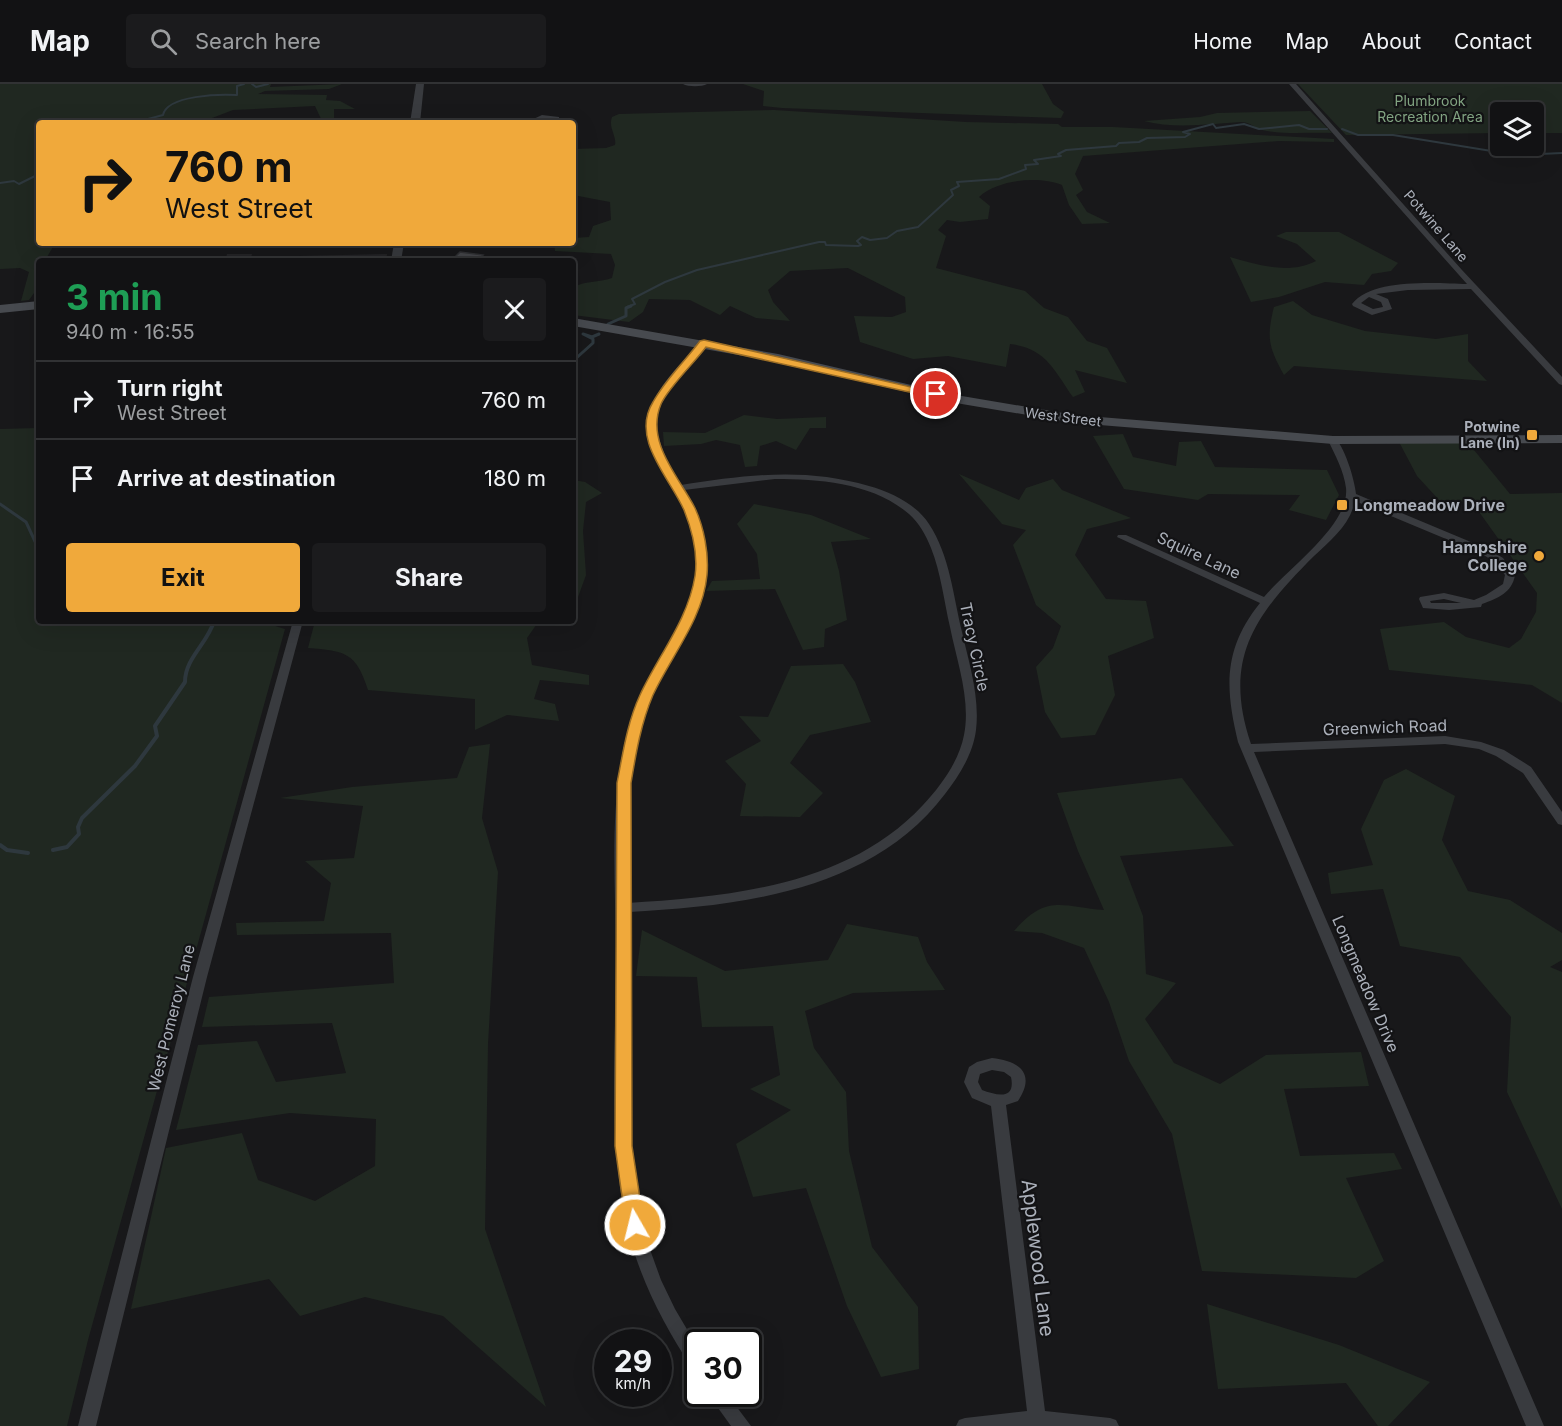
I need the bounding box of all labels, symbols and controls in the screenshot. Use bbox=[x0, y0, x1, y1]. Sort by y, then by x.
search box bbox=[126, 14, 546, 68]
text: Map bbox=[30, 24, 90, 58]
icon: search bbox=[147, 25, 180, 58]
text: Search here bbox=[195, 28, 321, 54]
text: Home bbox=[1193, 29, 1252, 54]
text: Map bbox=[1285, 29, 1329, 54]
text: About bbox=[1362, 29, 1421, 54]
text: Contact bbox=[1454, 29, 1532, 54]
park label: Plumbrook Recreation Area bbox=[1377, 92, 1483, 125]
map controls bbox=[1490, 102, 1544, 156]
button: layers bbox=[1490, 102, 1544, 156]
text: 760 m bbox=[165, 141, 293, 192]
icon: right bbox=[66, 144, 144, 222]
street label: Potwine Lane bbox=[1401, 186, 1472, 265]
text: West Street bbox=[165, 192, 313, 225]
text: 3 min bbox=[66, 275, 163, 319]
button: close bbox=[483, 278, 546, 341]
text: 940 m · 16:55 bbox=[66, 320, 195, 344]
pin bbox=[910, 368, 961, 419]
text: Turn right bbox=[117, 375, 223, 401]
icon: arrive bbox=[919, 377, 952, 410]
icon: right bbox=[66, 384, 99, 417]
text: 760 m bbox=[481, 387, 546, 413]
text: West Street bbox=[117, 401, 227, 425]
street label: West Street bbox=[1024, 403, 1103, 430]
place label: Potwine Lane (In) bbox=[1460, 418, 1520, 451]
marker: Potwine Lane (In) bbox=[1525, 428, 1539, 442]
icon: arrive bbox=[66, 462, 99, 495]
text: Arrive at destination bbox=[117, 465, 336, 491]
text: 180 m bbox=[484, 465, 546, 491]
place label: Longmeadow Drive bbox=[1354, 495, 1505, 515]
marker: Longmeadow Drive bbox=[1335, 498, 1349, 512]
street label: Squire Lane bbox=[1154, 527, 1244, 583]
place label: Hampshire College bbox=[1442, 537, 1527, 575]
button: Exit bbox=[66, 543, 300, 612]
button: Share bbox=[312, 543, 546, 612]
marker: Hampshire College bbox=[1532, 549, 1546, 563]
street label: Tracy Circle bbox=[956, 601, 994, 693]
street label: Greenwich Road bbox=[1322, 715, 1448, 739]
street label: Longmeadow Drive bbox=[1328, 913, 1404, 1055]
street label: West Pomeroy Lane bbox=[143, 942, 199, 1094]
street label: Applewood Lane bbox=[1016, 1178, 1060, 1338]
position arrow bbox=[603, 1193, 667, 1257]
speed limit sign: 30 bbox=[684, 1329, 762, 1407]
text: 29 bbox=[614, 1343, 652, 1379]
text: km/h bbox=[615, 1374, 651, 1393]

